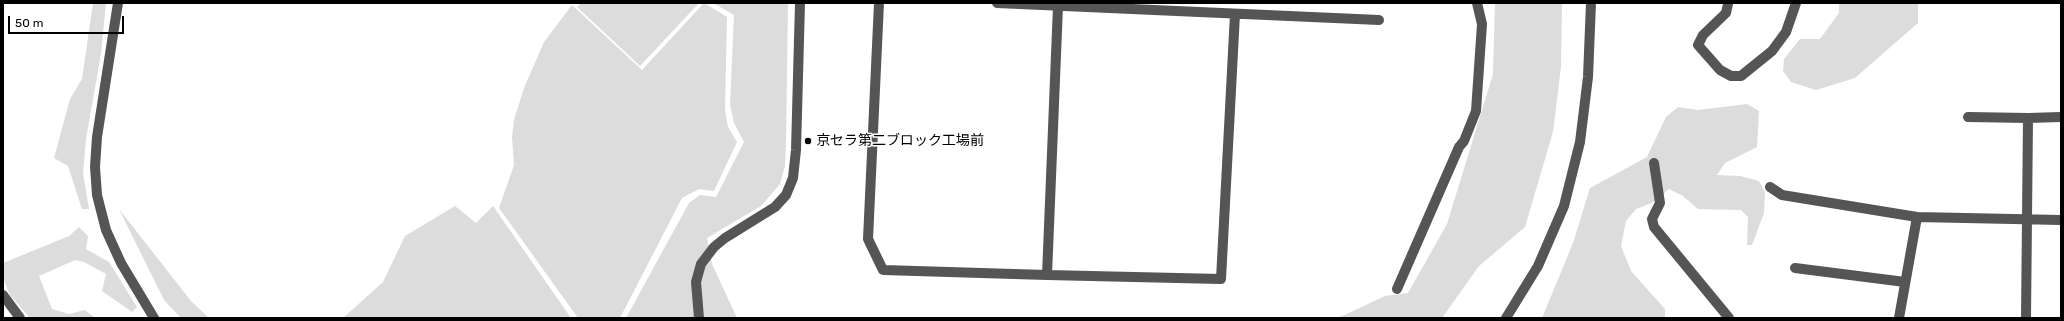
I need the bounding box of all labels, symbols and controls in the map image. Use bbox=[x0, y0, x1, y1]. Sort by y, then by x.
scale bar bbox=[10, 8, 126, 34]
text: 50 m bbox=[15, 16, 43, 30]
place label: 京セラ第二ブロック工場前 bbox=[816, 133, 984, 149]
marker: 京セラ第二ブロック工場前 bbox=[803, 136, 813, 146]

